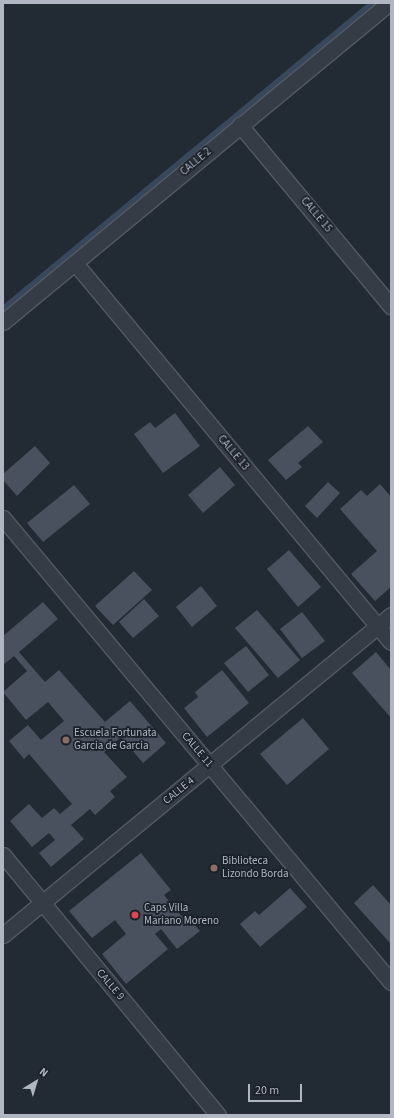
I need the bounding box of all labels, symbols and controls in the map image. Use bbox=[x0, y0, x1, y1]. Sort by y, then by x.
street label: CALLE 2 bbox=[178, 145, 214, 179]
street label: CALLE 15 bbox=[297, 195, 335, 235]
street label: CALLE 13 bbox=[214, 433, 252, 473]
place label: Escuela Fortunata Garcia de Garcia bbox=[74, 727, 157, 753]
street label: CALLE 11 bbox=[178, 730, 216, 770]
marker: Escuela Fortunata Garcia de Garcia bbox=[61, 735, 71, 745]
street label: CALLE 4 bbox=[161, 774, 197, 808]
place label: Biblioteca Lizondo Borda bbox=[222, 855, 289, 881]
marker: Biblioteca Lizondo Borda bbox=[209, 863, 219, 873]
place label: Caps Villa Mariano Moreno bbox=[144, 902, 219, 928]
marker: Caps Villa Mariano Moreno bbox=[129, 909, 141, 921]
street label: CALLE 9 bbox=[93, 967, 127, 1003]
north arrow bbox=[16, 1062, 56, 1102]
text: N bbox=[36, 1064, 51, 1080]
scale bar bbox=[250, 1076, 304, 1102]
text: 20 m bbox=[255, 1082, 279, 1099]

